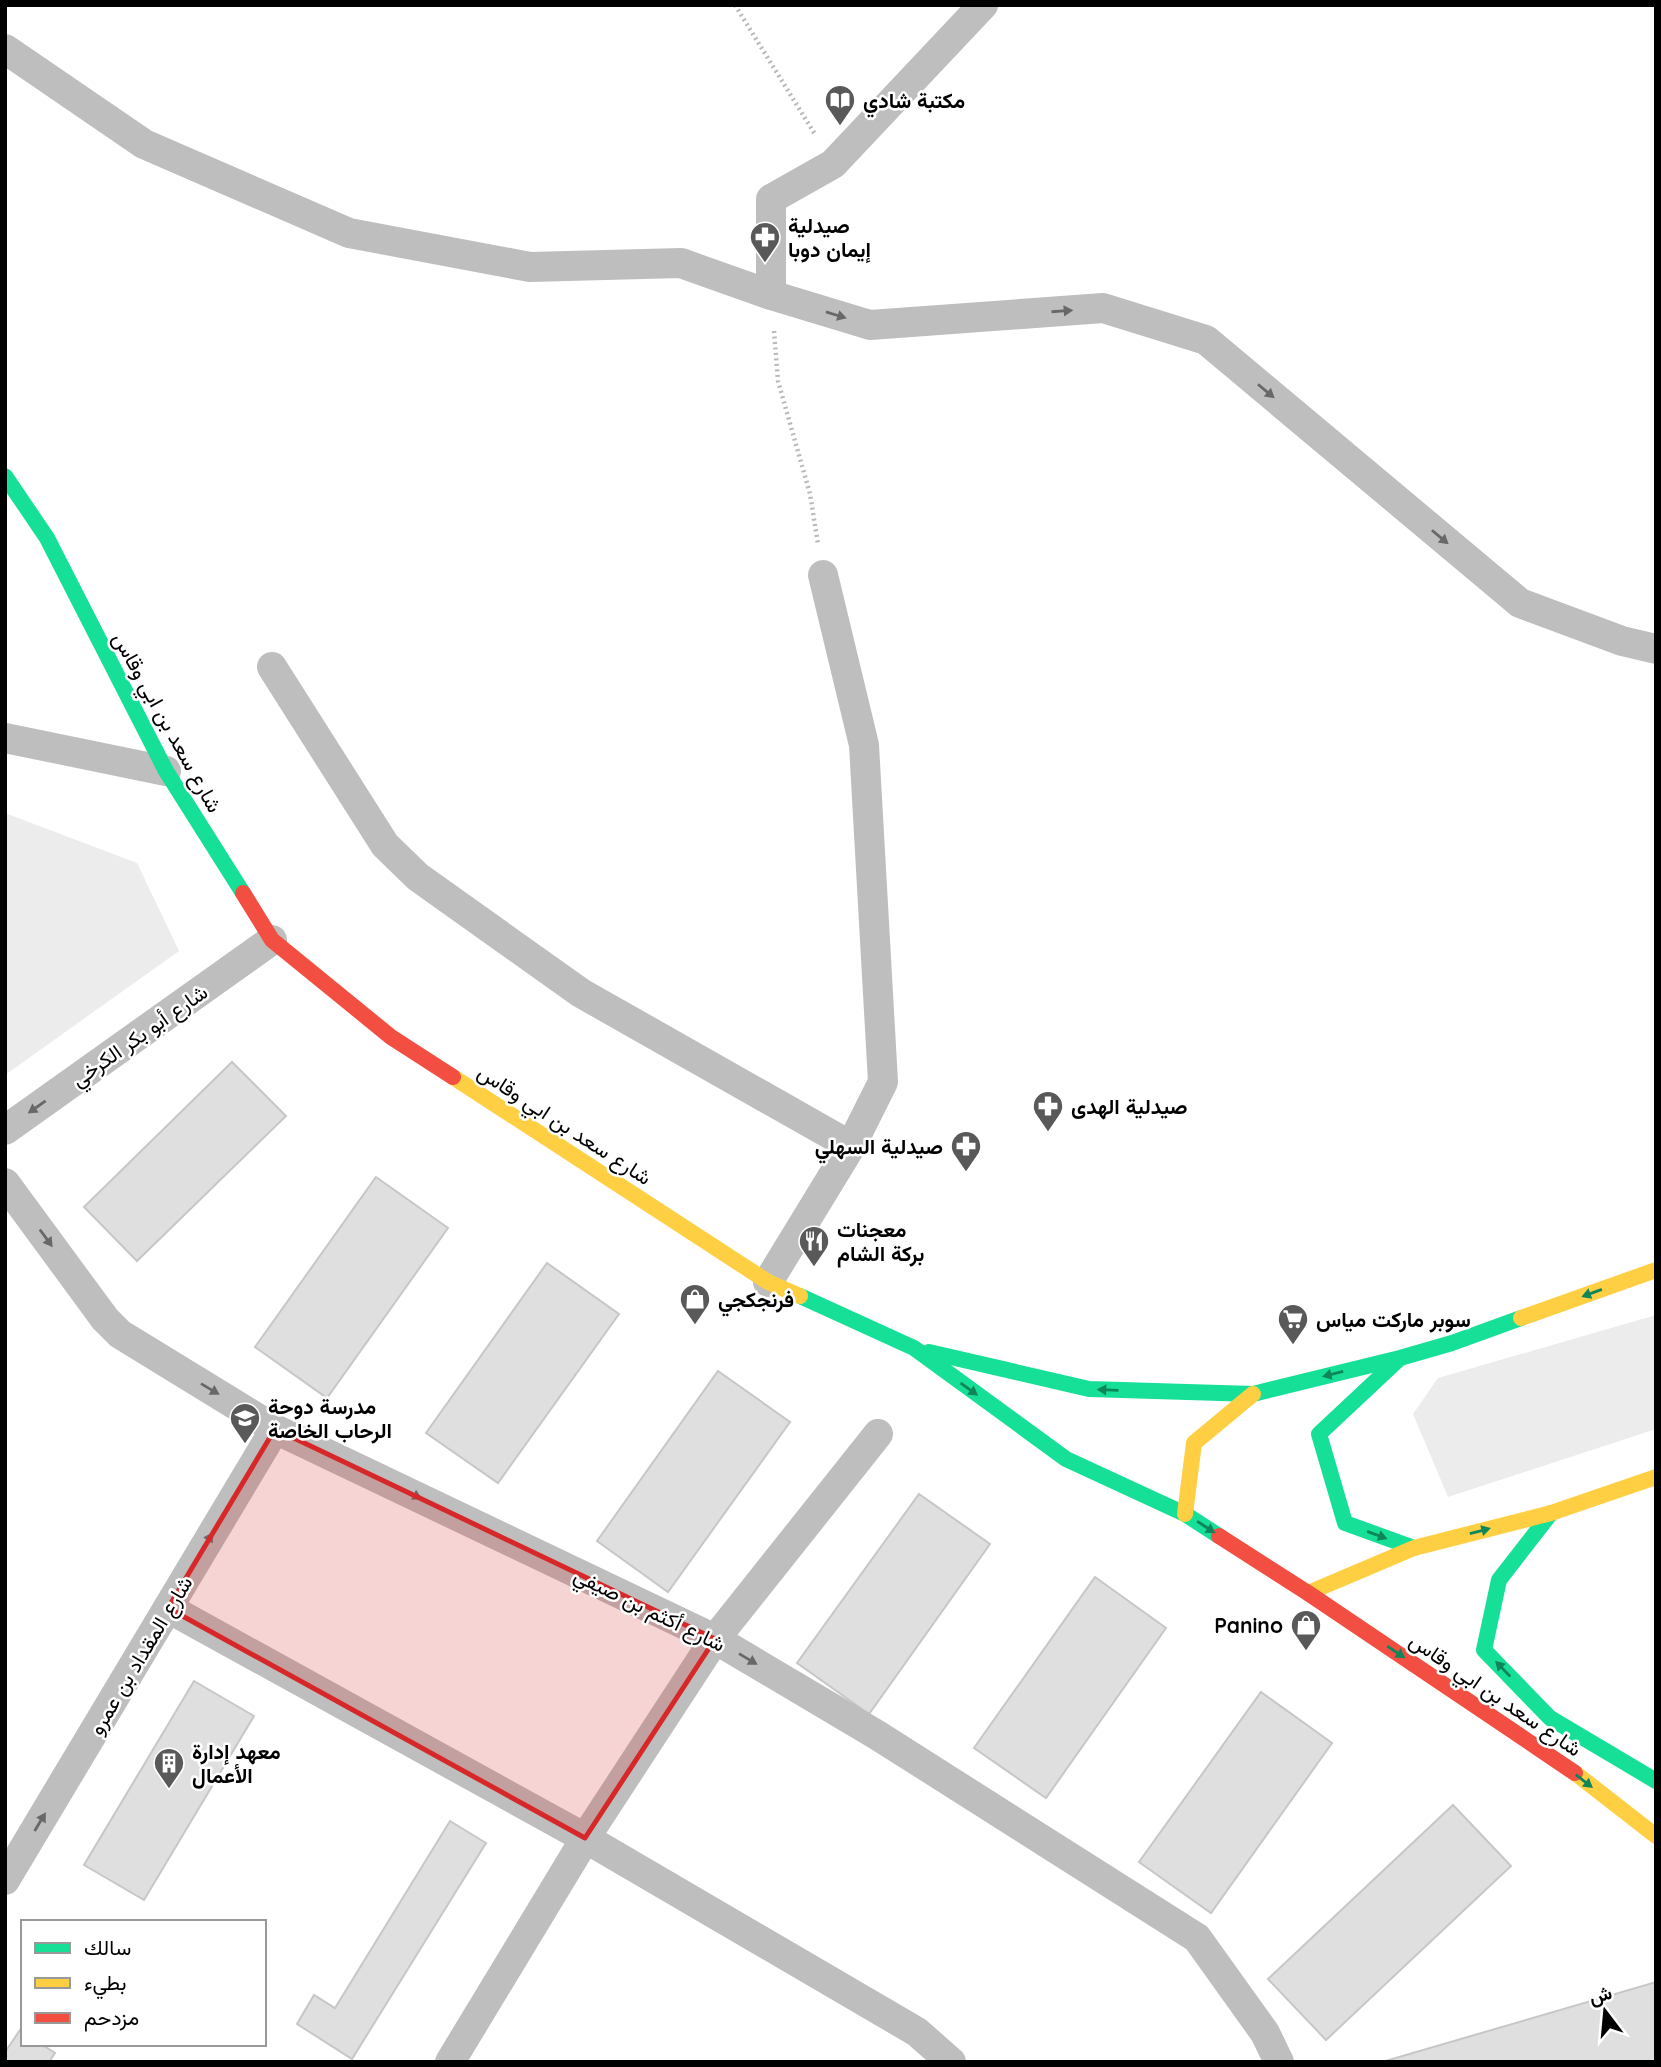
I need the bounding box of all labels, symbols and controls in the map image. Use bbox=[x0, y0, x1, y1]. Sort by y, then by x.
library icon: مكتبة شادي bbox=[823, 83, 857, 127]
place label: مكتبة شادي bbox=[863, 87, 965, 118]
place label: صيدلية إيمان دوبا bbox=[788, 212, 871, 264]
pharmacy icon: صيدلية إيمان دوبا bbox=[748, 220, 782, 264]
one-way arrow bbox=[1051, 305, 1073, 316]
one-way arrow bbox=[826, 311, 847, 321]
one-way arrow bbox=[1257, 383, 1275, 398]
one-way arrow bbox=[1432, 529, 1449, 544]
street label: شارع سعد بن ابي وقاس bbox=[103, 627, 228, 819]
street label: شارع أبو بكر الكرخي bbox=[66, 978, 215, 1096]
street label: شارع سعد بن ابي وقاس bbox=[470, 1058, 657, 1194]
pharmacy icon: صيدلية الهدى bbox=[1031, 1089, 1065, 1133]
place label: صيدلية الهدى bbox=[1071, 1093, 1188, 1120]
one-way arrow bbox=[28, 1100, 46, 1114]
pharmacy icon: صيدلية السهلي bbox=[949, 1129, 983, 1173]
place label: صيدلية السهلي bbox=[815, 1133, 943, 1164]
place label: معجنات بركة الشام bbox=[837, 1216, 925, 1268]
restaurant icon: معجنات بركة الشام bbox=[797, 1224, 831, 1268]
one-way arrow bbox=[38, 1229, 52, 1247]
shop icon: فرنجكجي bbox=[678, 1282, 712, 1326]
place label: فرنجكجي bbox=[718, 1286, 794, 1317]
one-way arrow bbox=[1581, 1288, 1602, 1299]
supermarket icon: سوبر ماركت مياس bbox=[1276, 1302, 1310, 1346]
place label: سوبر ماركت مياس bbox=[1316, 1306, 1471, 1333]
one-way arrow bbox=[1322, 1369, 1344, 1380]
one-way arrow bbox=[960, 1381, 978, 1395]
one-way arrow bbox=[201, 1383, 220, 1396]
one-way arrow bbox=[1097, 1384, 1119, 1395]
place label: مدرسة دوحة الرحاب الخاصة bbox=[268, 1393, 392, 1444]
school or university icon: مدرسة دوحة الرحاب الخاصة bbox=[228, 1401, 262, 1445]
one-way arrow bbox=[402, 1488, 422, 1500]
one-way arrow bbox=[1197, 1521, 1216, 1534]
one-way arrow bbox=[1469, 1525, 1491, 1536]
one-way arrow bbox=[1367, 1530, 1388, 1541]
one-way arrow bbox=[201, 1533, 214, 1552]
street label: شارع أكثم بن صيفي bbox=[568, 1561, 730, 1661]
street label: شارع المقداد بن عمرو bbox=[82, 1571, 199, 1740]
shop icon: Panino bbox=[1289, 1608, 1323, 1652]
place label: Panino bbox=[1214, 1612, 1283, 1638]
street label: شارع سعد بن ابي وقاس bbox=[1402, 1627, 1587, 1765]
one-way arrow bbox=[1387, 1646, 1406, 1659]
one-way arrow bbox=[739, 1652, 758, 1665]
one-way arrow bbox=[1495, 1661, 1512, 1678]
place label: معهد إدارة الأعمال bbox=[192, 1738, 281, 1789]
building icon: معهد إدارة الأعمال bbox=[152, 1746, 186, 1790]
one-way arrow bbox=[1575, 1773, 1593, 1788]
one-way arrow bbox=[34, 1812, 47, 1831]
legend bbox=[21, 1920, 266, 2046]
text: سالك bbox=[84, 1934, 131, 1960]
text: بطيء bbox=[84, 1969, 127, 2000]
north arrow bbox=[1570, 1976, 1640, 2046]
text: ش bbox=[1586, 1980, 1615, 2009]
text: مزدحم bbox=[84, 2004, 139, 2032]

